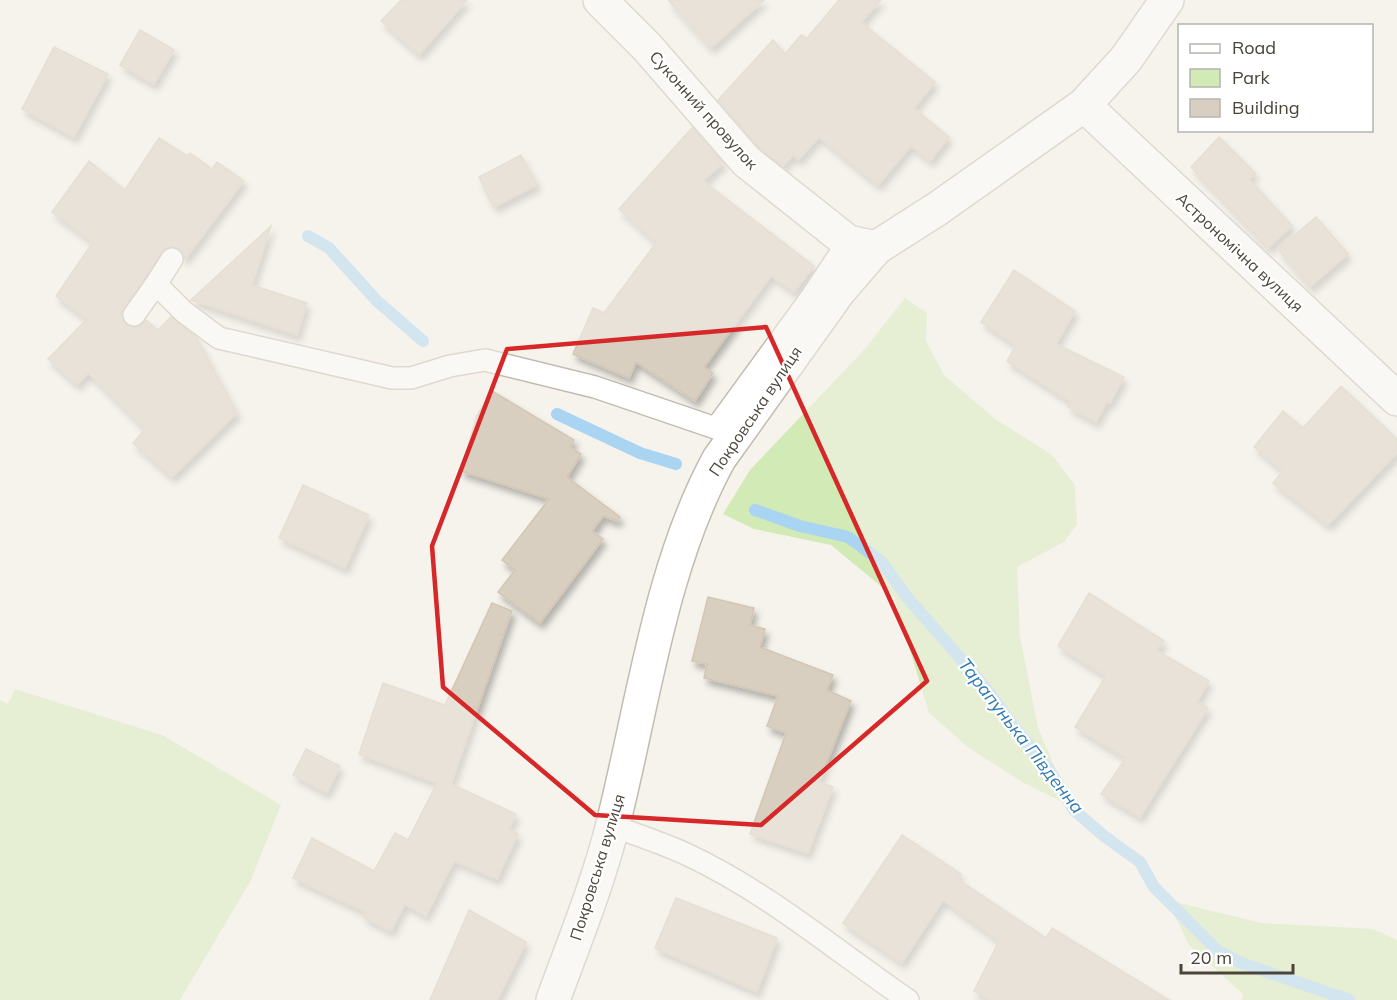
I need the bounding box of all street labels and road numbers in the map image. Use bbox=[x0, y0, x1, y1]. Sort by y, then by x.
street label: Суконний провулок bbox=[646, 47, 763, 174]
street label: Астрономічна вулиця bbox=[1172, 188, 1308, 316]
street label: Покровська вулиця bbox=[704, 342, 806, 480]
street label: Покровська вулиця bbox=[565, 791, 629, 943]

